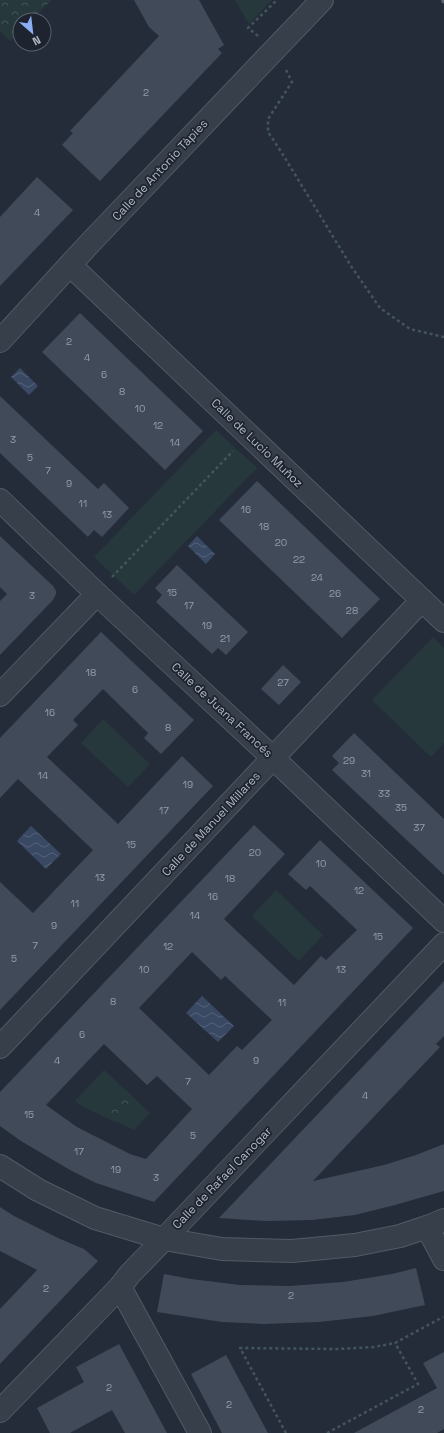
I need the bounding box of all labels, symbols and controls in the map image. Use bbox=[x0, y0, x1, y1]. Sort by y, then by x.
north arrow bbox=[12, 12, 52, 52]
text: N bbox=[30, 33, 43, 49]
house number: 2 bbox=[143, 86, 149, 99]
street label: Calle de Antonio Tàpies bbox=[109, 116, 211, 224]
house number: 4 bbox=[34, 206, 40, 219]
house number: 2 bbox=[66, 335, 72, 348]
house number: 4 bbox=[84, 351, 90, 364]
house number: 6 bbox=[101, 368, 107, 381]
house number: 8 bbox=[119, 385, 125, 398]
street label: Calle de Lucio Muñoz bbox=[208, 395, 306, 491]
house number: 10 bbox=[135, 402, 145, 415]
house number: 12 bbox=[153, 419, 163, 432]
house number: 3 bbox=[10, 433, 16, 446]
house number: 14 bbox=[170, 436, 180, 449]
house number: 5 bbox=[27, 451, 33, 464]
house number: 7 bbox=[45, 464, 51, 477]
house number: 9 bbox=[66, 477, 72, 490]
house number: 11 bbox=[79, 497, 87, 510]
house number: 16 bbox=[241, 503, 251, 516]
house number: 13 bbox=[102, 508, 112, 521]
house number: 18 bbox=[259, 520, 269, 533]
house number: 20 bbox=[275, 536, 287, 549]
house number: 22 bbox=[293, 553, 305, 566]
house number: 24 bbox=[311, 571, 323, 584]
house number: 15 bbox=[167, 586, 177, 599]
house number: 26 bbox=[329, 587, 341, 600]
house number: 3 bbox=[29, 589, 35, 602]
house number: 17 bbox=[184, 599, 194, 612]
house number: 28 bbox=[346, 604, 358, 617]
house number: 19 bbox=[202, 619, 212, 632]
house number: 21 bbox=[220, 632, 230, 645]
street label: Calle de Juana Francés bbox=[168, 659, 276, 761]
house number: 18 bbox=[86, 666, 96, 679]
house number: 27 bbox=[277, 676, 289, 689]
house number: 6 bbox=[132, 683, 138, 696]
house number: 16 bbox=[45, 706, 55, 719]
house number: 8 bbox=[165, 721, 171, 734]
house number: 29 bbox=[343, 754, 355, 767]
house number: 31 bbox=[361, 767, 371, 780]
street label: Calle de Manuel Millares bbox=[158, 768, 264, 880]
house number: 14 bbox=[38, 769, 48, 782]
house number: 19 bbox=[183, 778, 193, 791]
house number: 33 bbox=[378, 787, 390, 800]
house number: 35 bbox=[395, 801, 407, 814]
house number: 17 bbox=[159, 804, 169, 817]
house number: 37 bbox=[413, 821, 425, 834]
house number: 15 bbox=[126, 838, 136, 851]
house number: 20 bbox=[249, 846, 261, 859]
house number: 10 bbox=[316, 857, 326, 870]
house number: 13 bbox=[95, 871, 105, 884]
house number: 18 bbox=[225, 872, 235, 885]
house number: 12 bbox=[354, 884, 364, 897]
house number: 16 bbox=[208, 890, 218, 903]
house number: 11 bbox=[71, 897, 79, 910]
house number: 14 bbox=[190, 909, 200, 922]
house number: 9 bbox=[51, 919, 57, 932]
house number: 15 bbox=[373, 930, 383, 943]
house number: 7 bbox=[32, 939, 38, 952]
house number: 12 bbox=[163, 940, 173, 953]
house number: 5 bbox=[11, 952, 17, 965]
house number: 10 bbox=[139, 963, 149, 976]
house number: 13 bbox=[336, 963, 346, 976]
house number: 8 bbox=[110, 995, 116, 1008]
house number: 11 bbox=[278, 996, 286, 1009]
house number: 6 bbox=[79, 1028, 85, 1041]
house number: 4 bbox=[54, 1054, 60, 1067]
house number: 9 bbox=[253, 1054, 259, 1067]
house number: 7 bbox=[185, 1075, 191, 1088]
house number: 4 bbox=[362, 1089, 368, 1102]
house number: 15 bbox=[24, 1108, 34, 1121]
street label: Calle de Rafael Canogar bbox=[169, 1123, 275, 1233]
house number: 5 bbox=[190, 1129, 196, 1142]
house number: 17 bbox=[74, 1145, 84, 1158]
house number: 19 bbox=[111, 1163, 121, 1176]
house number: 3 bbox=[153, 1171, 159, 1184]
house number: 2 bbox=[43, 1282, 49, 1295]
house number: 2 bbox=[288, 1289, 294, 1302]
house number: 2 bbox=[106, 1381, 112, 1394]
house number: 2 bbox=[226, 1398, 232, 1411]
house number: 2 bbox=[418, 1403, 424, 1416]

